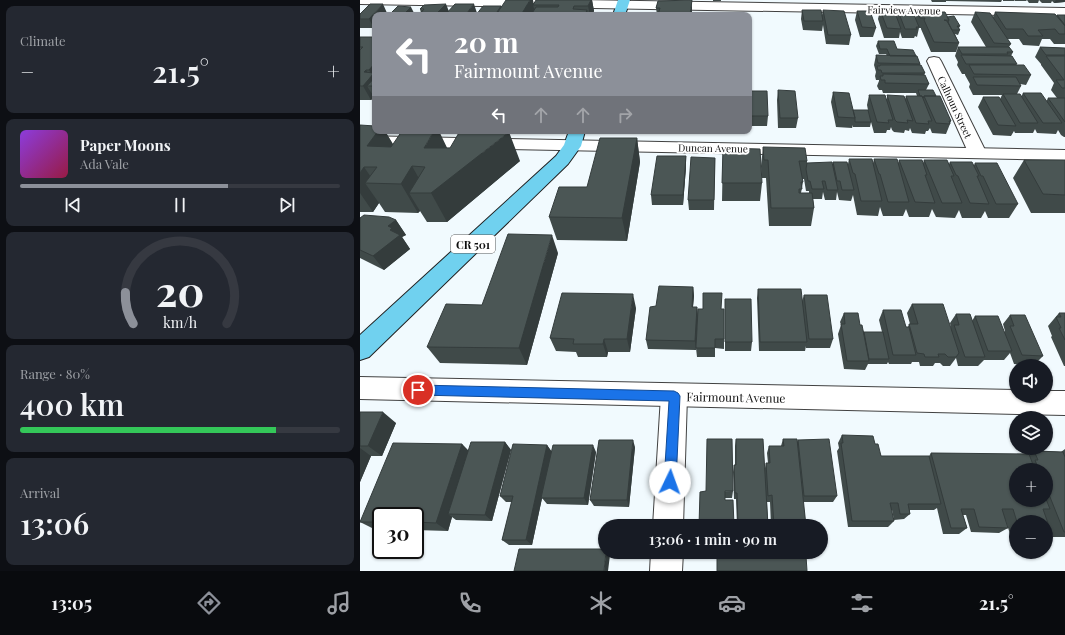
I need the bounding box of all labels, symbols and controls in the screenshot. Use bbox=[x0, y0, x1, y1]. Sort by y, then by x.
street label: Fairview Avenue bbox=[867, 2, 941, 18]
text: 20 m bbox=[454, 23, 519, 60]
icon: left bbox=[388, 28, 440, 80]
text: Climate bbox=[20, 32, 66, 49]
text: 21.5° bbox=[152, 51, 209, 91]
text: − bbox=[20, 56, 34, 86]
text: + bbox=[327, 56, 340, 86]
text: Fairmount Avenue bbox=[454, 59, 603, 83]
street label: Calhoun Street bbox=[934, 74, 976, 141]
icon: left bbox=[488, 104, 510, 126]
icon: ahead bbox=[530, 104, 552, 126]
icon: ahead bbox=[572, 104, 594, 126]
icon: right bbox=[614, 104, 636, 126]
text: Paper Moons bbox=[80, 135, 171, 155]
street label: Duncan Avenue bbox=[678, 140, 748, 156]
text: Ada Vale bbox=[80, 155, 129, 172]
icon: previous bbox=[62, 194, 84, 216]
icon: pause bbox=[169, 194, 191, 216]
icon: next bbox=[276, 194, 298, 216]
road number: CR 501 bbox=[451, 235, 495, 253]
text: 20 bbox=[156, 261, 204, 316]
text: km/h bbox=[163, 312, 198, 331]
map controls bbox=[1009, 359, 1053, 559]
button: sound bbox=[1009, 359, 1053, 403]
text: Range · 80% bbox=[20, 365, 90, 382]
pin bbox=[401, 373, 435, 407]
icon: arrive bbox=[407, 379, 429, 401]
text: 400 km bbox=[20, 384, 124, 424]
street label: Fairmount Avenue bbox=[686, 388, 786, 406]
button: layers bbox=[1009, 411, 1053, 455]
position arrow bbox=[649, 461, 691, 503]
button: + bbox=[1009, 463, 1053, 507]
text: Arrival bbox=[20, 484, 60, 501]
text: 13:06 bbox=[20, 503, 89, 543]
speed limit sign: 30 bbox=[372, 507, 424, 559]
button: − bbox=[1009, 515, 1053, 559]
text: 13:06 · 1 min · 90 m bbox=[649, 529, 777, 549]
icon: directions bbox=[195, 589, 223, 617]
icon: music bbox=[325, 589, 353, 617]
icon: phone bbox=[456, 589, 484, 617]
icon: climate bbox=[587, 589, 615, 617]
icon: car bbox=[718, 589, 746, 617]
icon: filters bbox=[848, 589, 876, 617]
text: 13:05 bbox=[51, 591, 92, 615]
text: 21.5° bbox=[979, 591, 1014, 615]

